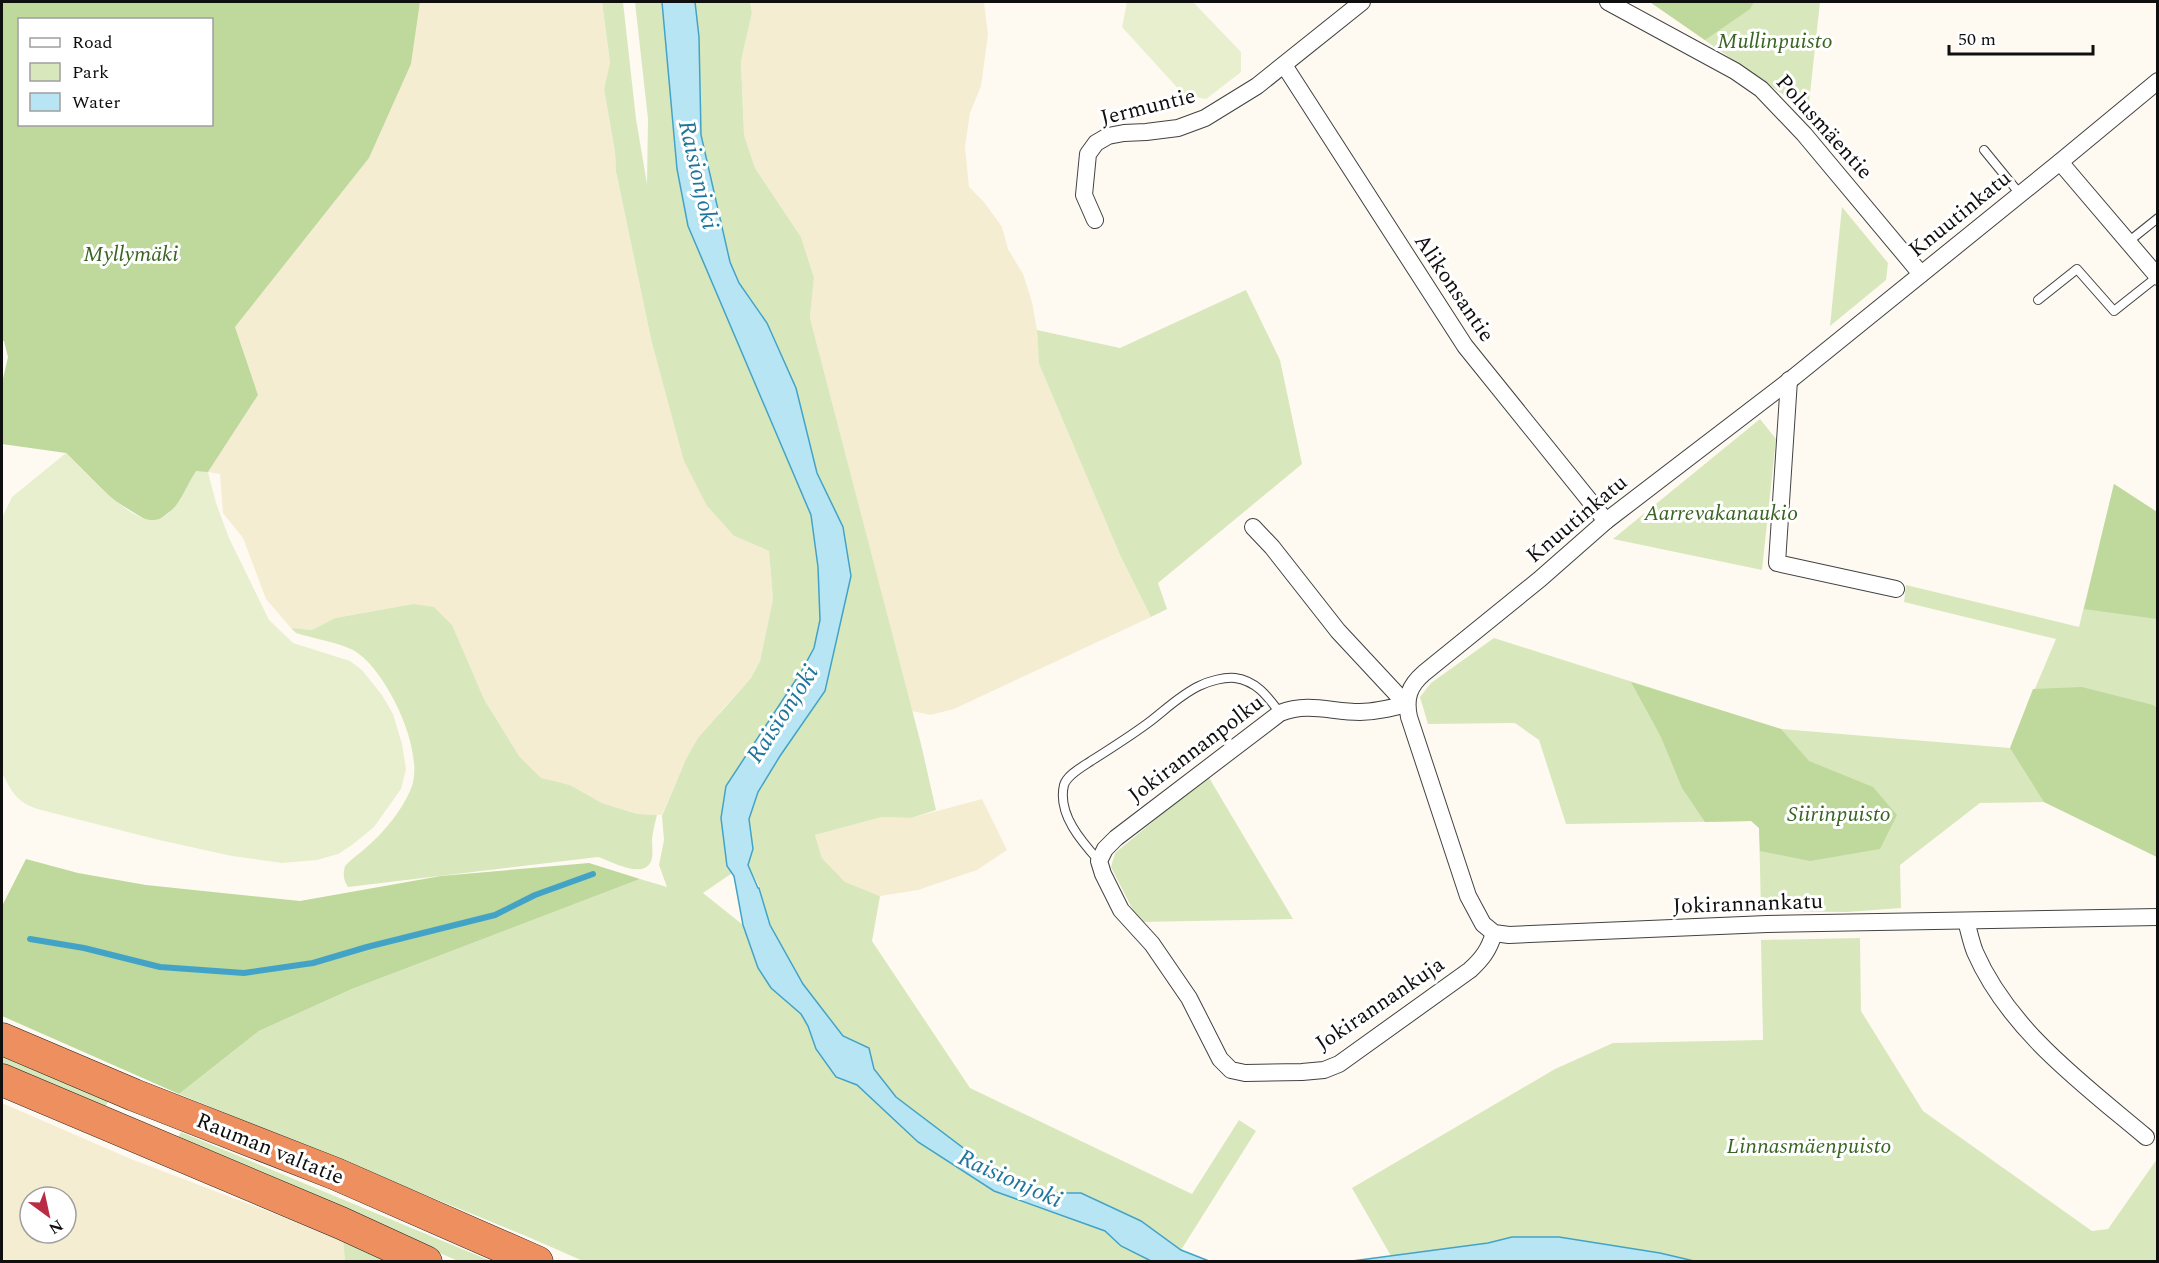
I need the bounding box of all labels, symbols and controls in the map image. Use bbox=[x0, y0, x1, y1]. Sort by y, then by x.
legend bbox=[18, 18, 213, 126]
scale bar bbox=[1949, 18, 2093, 56]
park label: Mullinpuisto bbox=[1717, 25, 1833, 58]
text: 50 m bbox=[1958, 26, 1996, 53]
text: Road bbox=[72, 29, 113, 56]
text: Park bbox=[72, 59, 109, 86]
street label: Polusmäentie bbox=[1768, 67, 1880, 187]
street label: Jermuntie bbox=[1097, 79, 1199, 135]
text: Water bbox=[72, 89, 120, 116]
water label: Raisionjoki bbox=[668, 117, 728, 233]
street label: Knuutinkatu bbox=[1902, 162, 2018, 266]
street label: Alikonsantie bbox=[1405, 227, 1503, 349]
park label: Myllymäki bbox=[83, 238, 179, 271]
street label: Knuutinkatu bbox=[1519, 467, 1635, 571]
park label: Aarrevakanaukio bbox=[1643, 497, 1798, 530]
water label: Raisionjoki bbox=[738, 658, 828, 770]
street label: Jokirannanpolku bbox=[1121, 687, 1271, 811]
park label: Siirinpuisto bbox=[1787, 798, 1891, 831]
street label: Jokirannankatu bbox=[1672, 885, 1824, 923]
street label: Jokirannankuja bbox=[1309, 948, 1451, 1060]
street label: Rauman valtatie bbox=[191, 1104, 349, 1194]
park label: Linnasmäenpuisto bbox=[1726, 1130, 1892, 1163]
water label: Raisionjoki bbox=[952, 1140, 1068, 1218]
north arrow bbox=[18, 1185, 78, 1245]
text: N bbox=[44, 1213, 68, 1240]

